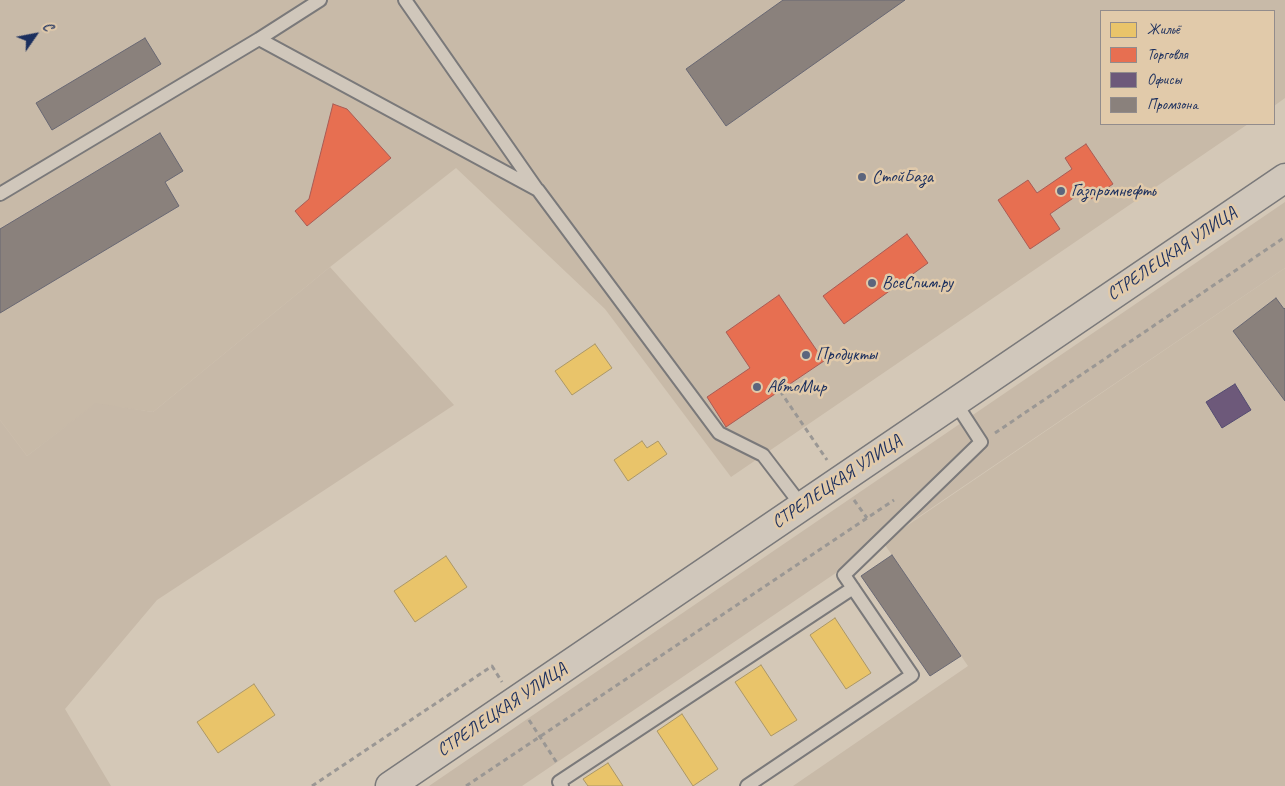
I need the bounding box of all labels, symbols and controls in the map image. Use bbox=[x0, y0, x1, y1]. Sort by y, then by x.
north arrow bbox=[10, 10, 60, 60]
legend bbox=[1100, 10, 1275, 125]
text: С bbox=[39, 19, 57, 34]
text: Жильё bbox=[1147, 20, 1180, 39]
text: Торговля bbox=[1147, 45, 1188, 64]
text: Офисы bbox=[1147, 70, 1181, 89]
text: Промзона bbox=[1147, 95, 1198, 114]
place label: СтойБаза bbox=[872, 166, 933, 188]
marker: СтойБаза bbox=[856, 171, 868, 183]
place label: Газпромнефть bbox=[1071, 180, 1156, 202]
marker: Газпромнефть bbox=[1055, 185, 1067, 197]
street label: СТРЕЛЕЦКАЯ УЛИЦА bbox=[1103, 203, 1241, 305]
place label: ВсеСпим.ру bbox=[882, 272, 953, 294]
marker: ВсеСпим.ру bbox=[866, 277, 878, 289]
place label: Продукты bbox=[816, 344, 877, 366]
marker: Продукты bbox=[800, 349, 812, 361]
place label: АвтоМир bbox=[767, 376, 826, 398]
marker: АвтоМир bbox=[751, 381, 763, 393]
street label: СТРЕЛЕЦКАЯ УЛИЦА bbox=[768, 431, 906, 533]
street label: СТРЕЛЕЦКАЯ УЛИЦА bbox=[433, 659, 571, 761]

